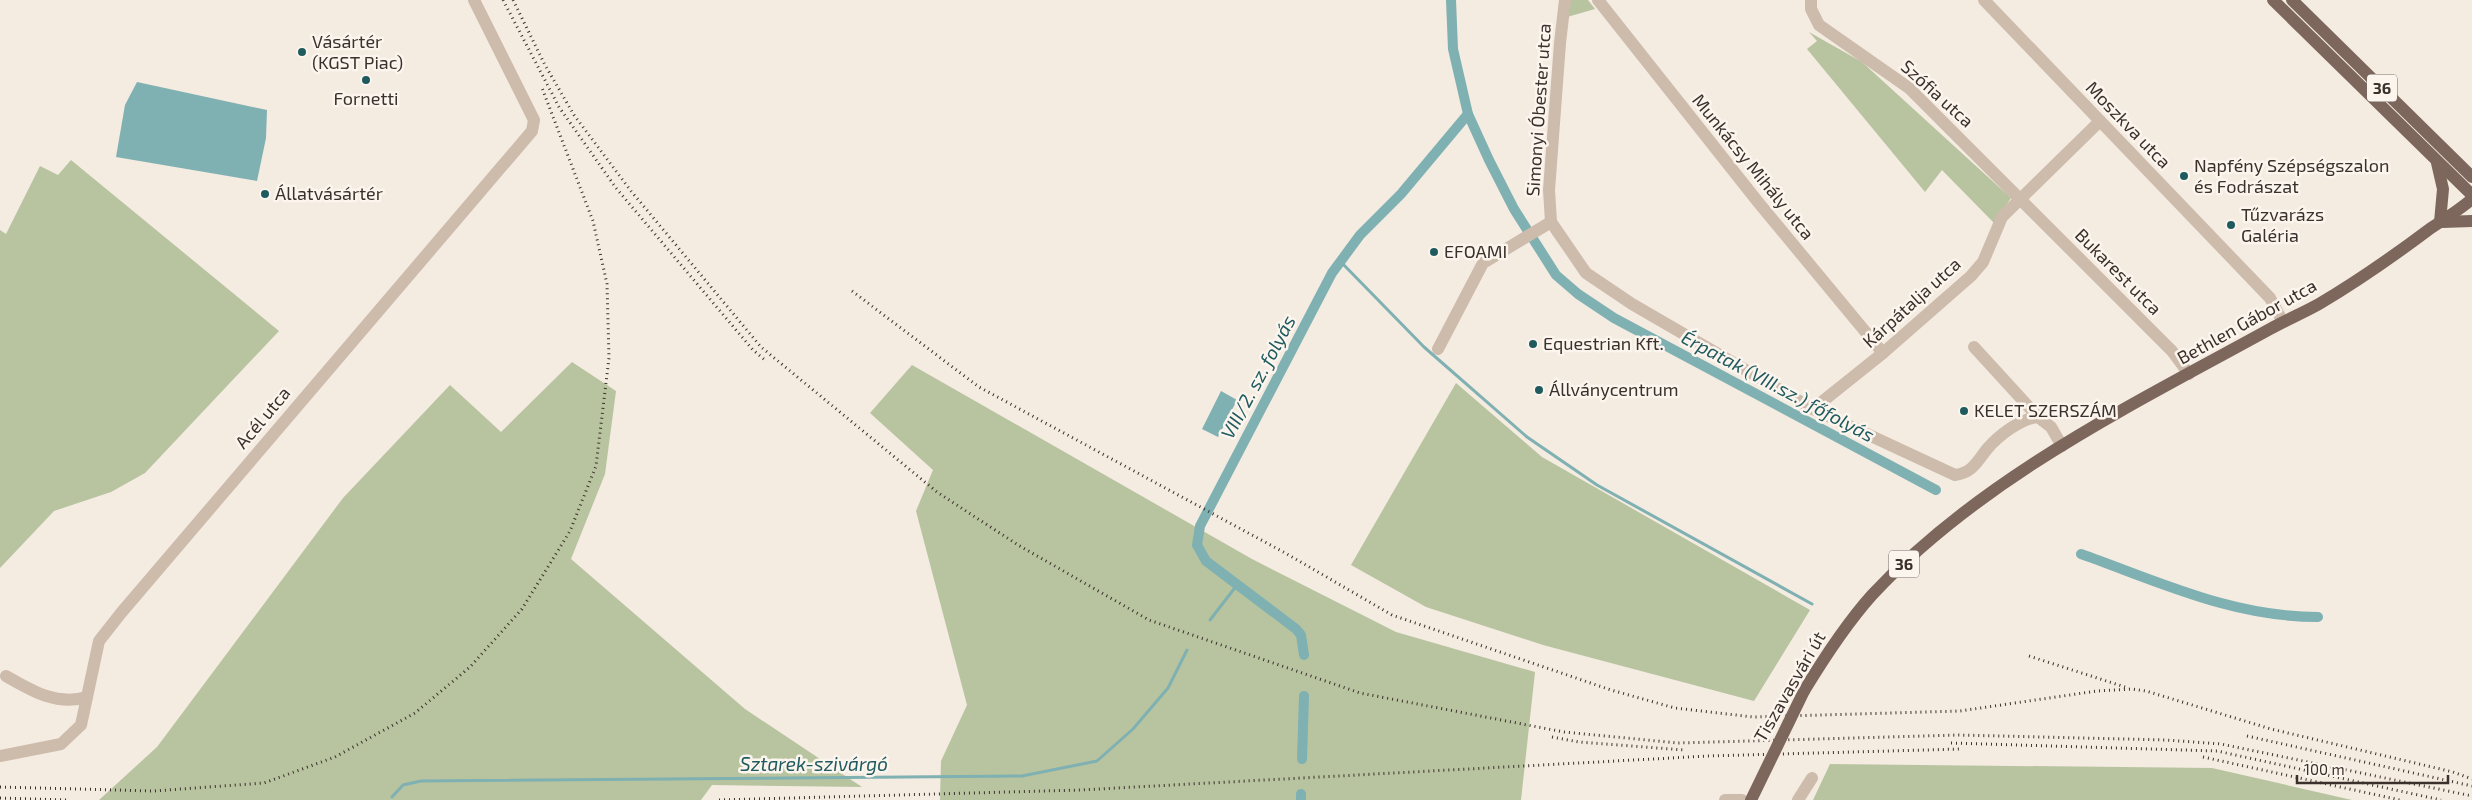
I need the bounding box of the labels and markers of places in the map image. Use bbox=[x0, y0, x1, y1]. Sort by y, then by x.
place label: Vásártér (KGST Piac) bbox=[312, 30, 403, 73]
marker: Vásártér (KGST Piac) bbox=[296, 46, 308, 58]
marker: Fornetti bbox=[360, 74, 372, 86]
place label: Fornetti bbox=[333, 87, 399, 109]
place label: Napfény Szépségszalon és Fodrászat bbox=[2194, 154, 2389, 197]
marker: Napfény Szépségszalon és Fodrászat bbox=[2178, 170, 2190, 182]
place label: Állatvásártér bbox=[275, 182, 383, 204]
marker: Állatvásártér bbox=[259, 188, 271, 200]
place label: Tűzvarázs Galéria bbox=[2241, 203, 2324, 246]
marker: Tűzvarázs Galéria bbox=[2225, 219, 2237, 231]
place label: EFOAMI bbox=[1444, 240, 1507, 262]
marker: EFOAMI bbox=[1428, 246, 1440, 258]
place label: Equestrian Kft. bbox=[1543, 332, 1664, 354]
marker: Equestrian Kft. bbox=[1527, 338, 1539, 350]
place label: Állványcentrum bbox=[1549, 378, 1679, 400]
marker: Állványcentrum bbox=[1533, 384, 1545, 396]
place label: KELET SZERSZÁM bbox=[1974, 399, 2117, 421]
marker: KELET SZERSZÁM bbox=[1958, 405, 1970, 417]

